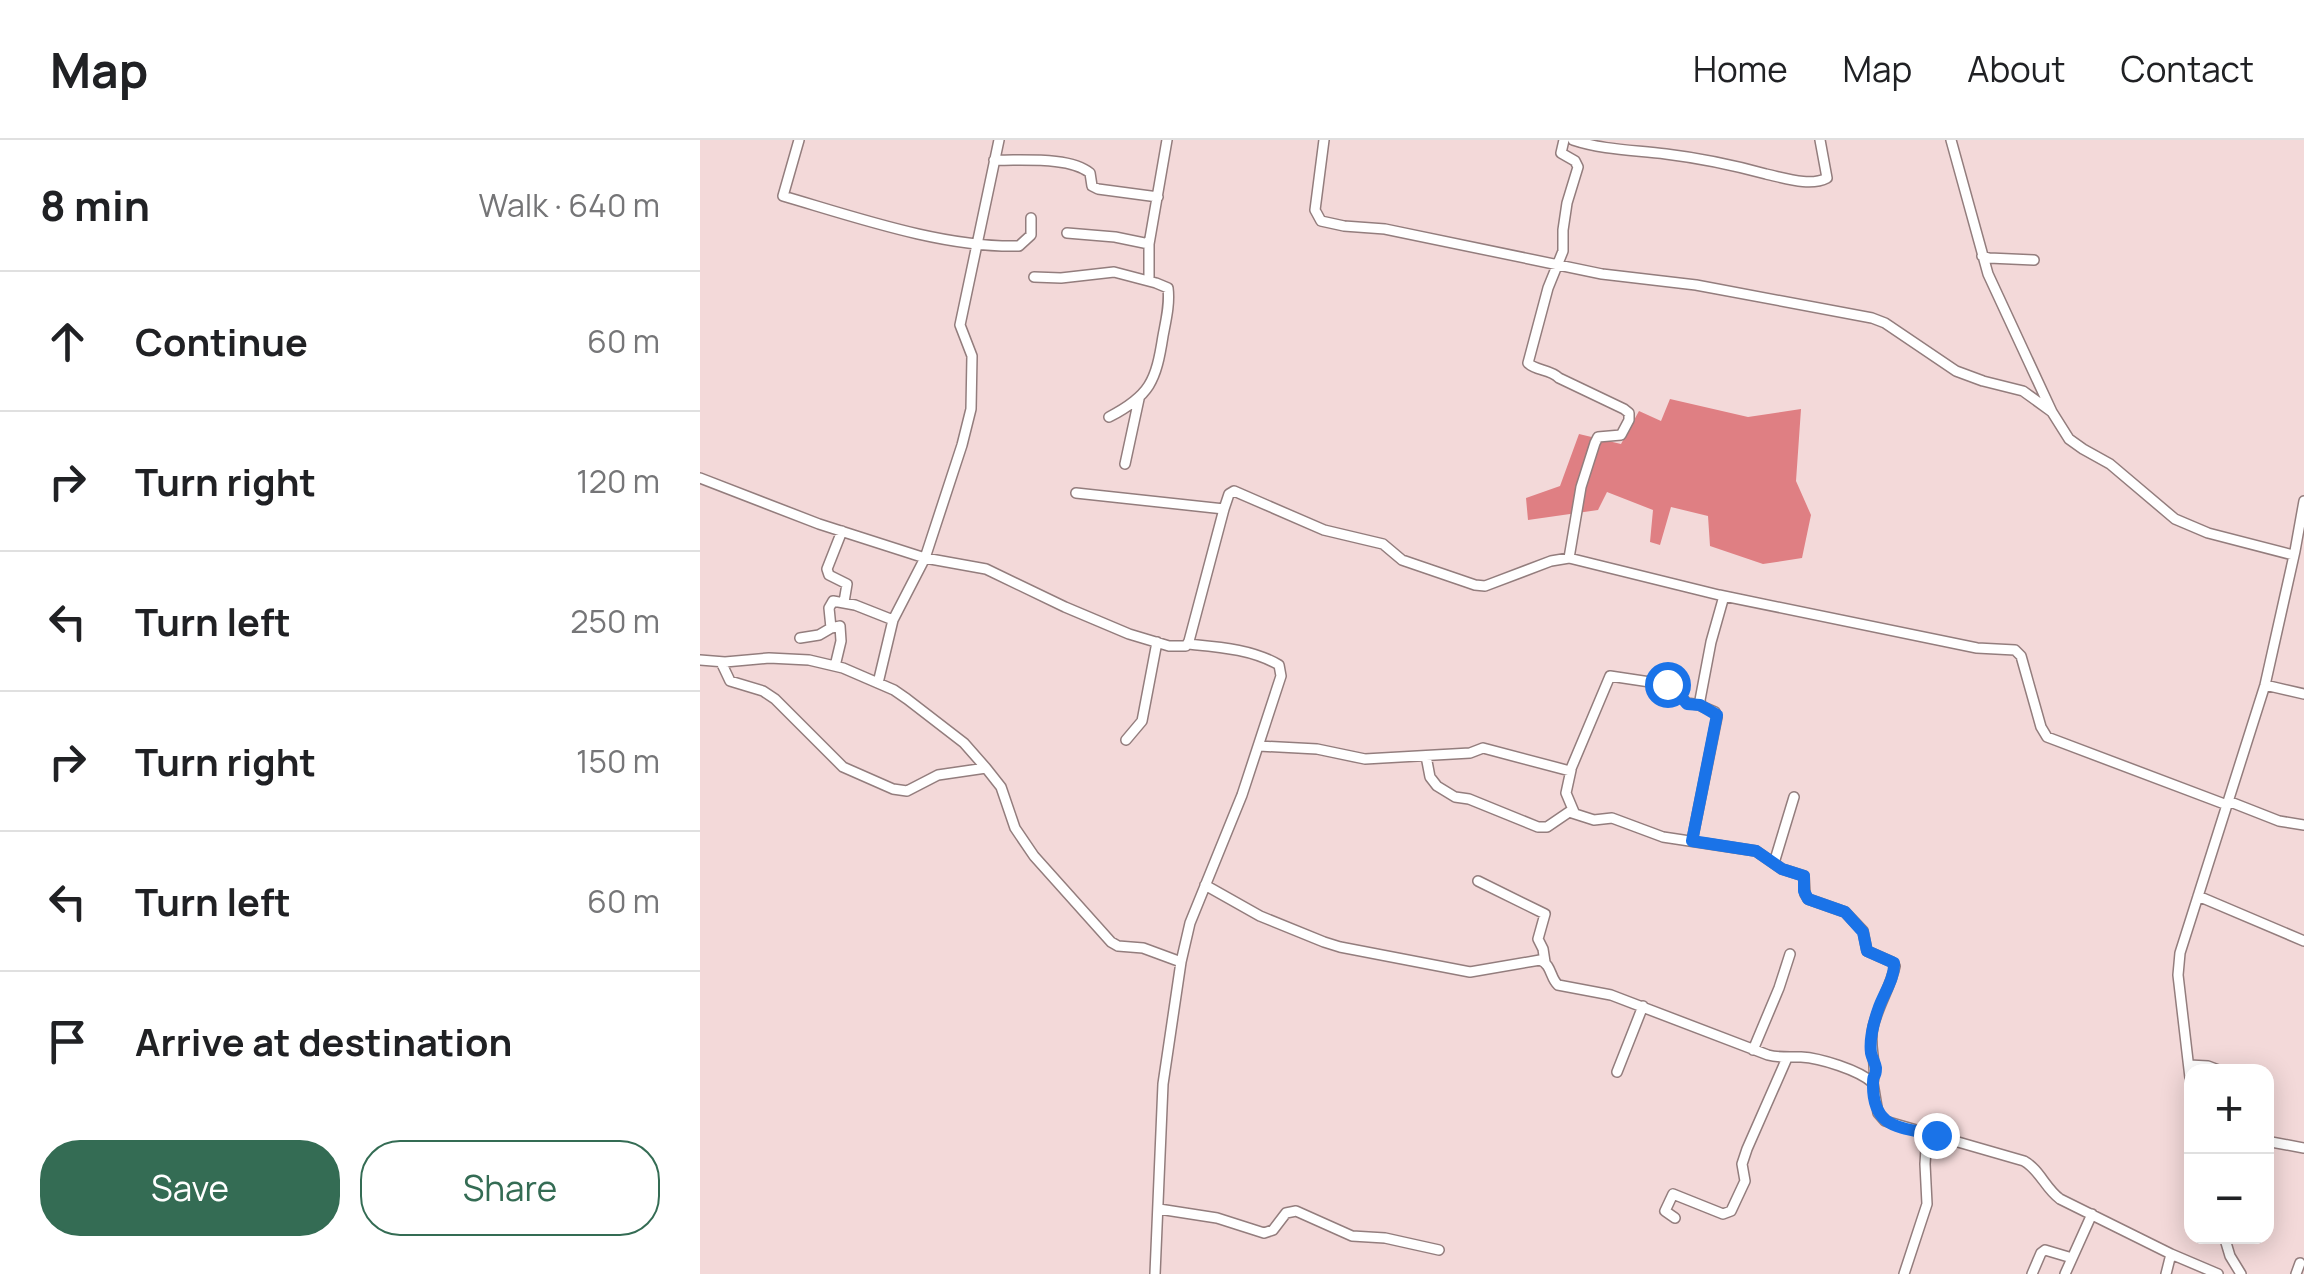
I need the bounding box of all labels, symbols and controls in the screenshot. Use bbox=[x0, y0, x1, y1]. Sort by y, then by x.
text: Map bbox=[50, 37, 148, 102]
text: Home bbox=[1693, 45, 1788, 93]
text: Map bbox=[1843, 45, 1912, 93]
text: About bbox=[1967, 45, 2066, 93]
text: Contact bbox=[2121, 45, 2254, 93]
text: 8 min bbox=[40, 176, 150, 234]
text: Walk · 640 m bbox=[479, 183, 660, 227]
icon: ahead bbox=[40, 314, 95, 369]
text: Continue bbox=[135, 315, 308, 367]
text: 60 m bbox=[587, 319, 660, 363]
icon: right bbox=[40, 454, 95, 509]
text: Turn right bbox=[135, 455, 316, 507]
text: 120 m bbox=[576, 459, 660, 503]
icon: left bbox=[40, 594, 95, 649]
text: Turn left bbox=[135, 595, 291, 647]
text: 250 m bbox=[570, 599, 660, 643]
route start bbox=[1645, 662, 1691, 708]
icon: right bbox=[40, 734, 95, 789]
text: Turn right bbox=[135, 735, 316, 787]
text: 150 m bbox=[576, 739, 660, 783]
icon: left bbox=[40, 874, 95, 929]
text: Turn left bbox=[135, 875, 291, 927]
text: 60 m bbox=[587, 879, 660, 923]
icon: arrive bbox=[40, 1014, 95, 1069]
text: Arrive at destination bbox=[135, 1015, 512, 1067]
map controls bbox=[2184, 1064, 2274, 1244]
button: + bbox=[2184, 1064, 2274, 1154]
route end bbox=[1914, 1113, 1960, 1159]
button: Save bbox=[40, 1140, 340, 1236]
button: Share bbox=[360, 1140, 660, 1236]
button: − bbox=[2184, 1154, 2274, 1244]

